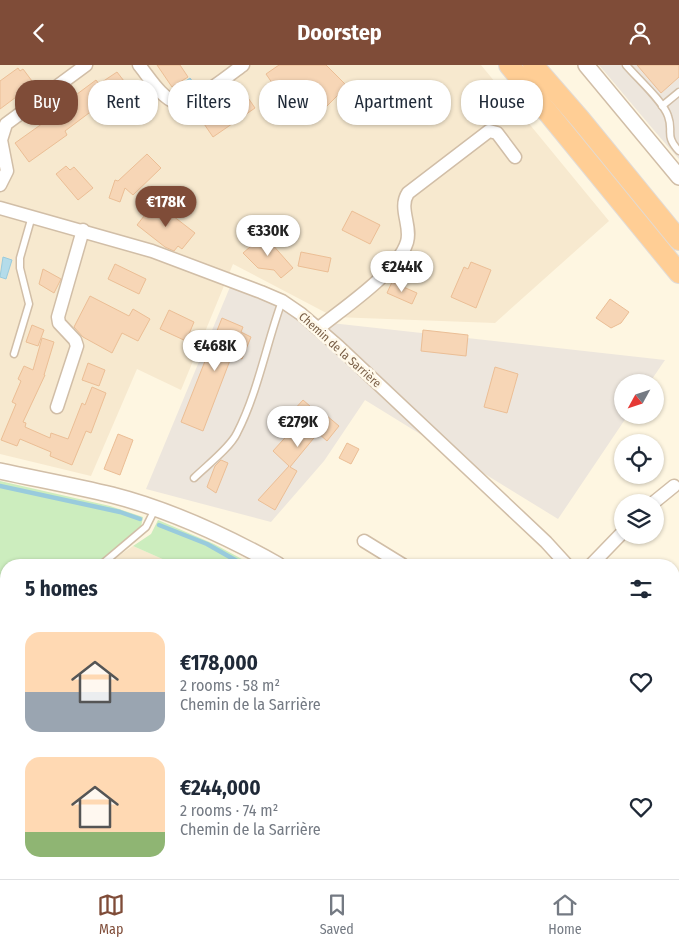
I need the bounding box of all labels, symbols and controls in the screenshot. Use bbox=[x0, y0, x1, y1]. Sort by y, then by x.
icon: back bbox=[25, 19, 53, 47]
text: Doorstep bbox=[297, 19, 382, 46]
icon: person bbox=[626, 19, 654, 47]
chip: Buy bbox=[15, 80, 78, 125]
chip: Rent bbox=[88, 80, 158, 125]
chip: Filters bbox=[168, 80, 249, 125]
chip: New bbox=[259, 80, 327, 125]
chip: Apartment bbox=[337, 80, 451, 125]
chip: House bbox=[461, 80, 543, 125]
pin: €178K bbox=[131, 185, 201, 228]
text: €178K bbox=[146, 192, 186, 211]
pin: €330K bbox=[233, 215, 303, 257]
text: €330K bbox=[247, 221, 289, 240]
pin: €244K bbox=[367, 251, 437, 293]
text: €244K bbox=[381, 257, 423, 276]
street label: Chemin de la Sarrière bbox=[296, 309, 384, 391]
pin: €468K bbox=[180, 329, 250, 372]
text: €468K bbox=[194, 336, 236, 355]
north arrow bbox=[614, 374, 664, 424]
map controls bbox=[614, 374, 664, 544]
pin: €279K bbox=[263, 405, 333, 448]
text: €279K bbox=[278, 412, 318, 431]
button: locate bbox=[614, 434, 664, 484]
button: layers bbox=[614, 494, 664, 544]
icon: filters bbox=[627, 575, 655, 603]
text: 5 homes bbox=[25, 576, 98, 602]
text: €178,000 bbox=[180, 650, 258, 676]
icon: home bbox=[65, 652, 125, 712]
icon: heart bbox=[627, 668, 655, 696]
text: 2 rooms · 58 m² bbox=[180, 676, 280, 695]
text: Chemin de la Sarrière bbox=[180, 695, 321, 714]
text: €244,000 bbox=[180, 775, 261, 801]
icon: home bbox=[65, 777, 125, 837]
icon: heart bbox=[627, 793, 655, 821]
text: 2 rooms · 74 m² bbox=[180, 801, 278, 820]
text: Chemin de la Sarrière bbox=[180, 820, 321, 839]
tab: Map bbox=[97, 891, 125, 938]
tab: Saved bbox=[320, 891, 354, 938]
tab: Home bbox=[548, 891, 582, 938]

